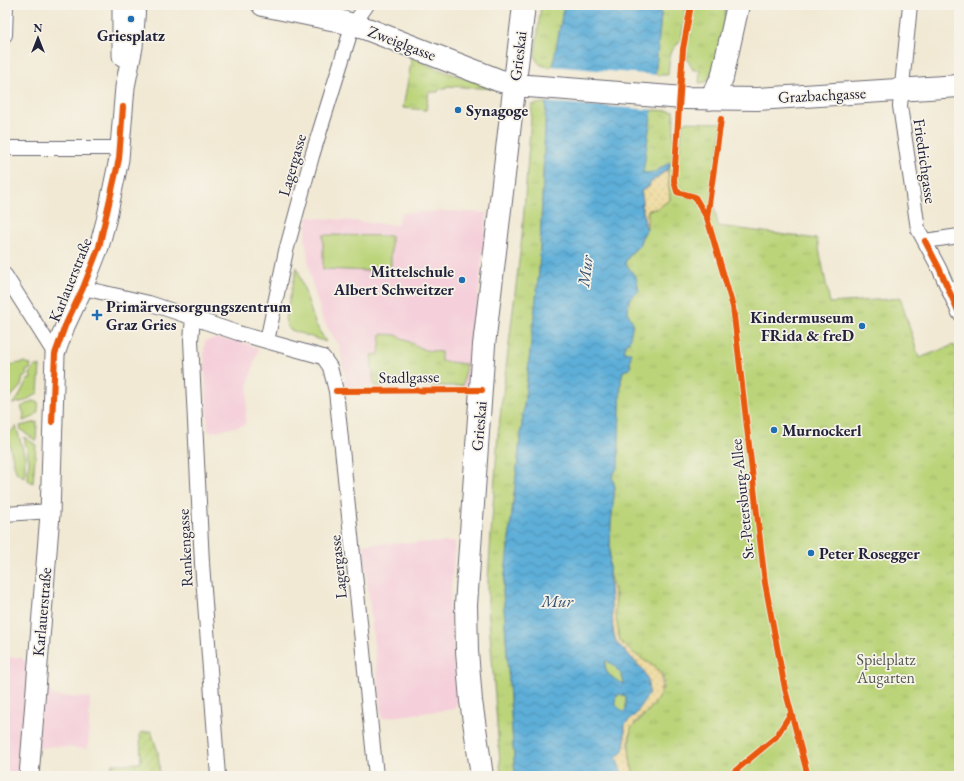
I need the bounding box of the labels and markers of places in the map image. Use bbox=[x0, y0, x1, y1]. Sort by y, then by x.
marker: Griesplatz bbox=[126, 14, 136, 24]
place label: Griesplatz bbox=[97, 25, 165, 46]
place label: Synagoge bbox=[466, 100, 528, 121]
marker: Synagoge bbox=[453, 105, 463, 115]
place label: Mittelschule Albert Schweitzer bbox=[333, 261, 454, 300]
marker: Mittelschule Albert Schweitzer bbox=[457, 275, 467, 285]
place label: Primärversorgungszentrum Graz Gries bbox=[106, 296, 291, 335]
place label: Kindermuseum FRida & freD bbox=[750, 307, 854, 346]
marker: Primärversorgungszentrum Graz Gries bbox=[91, 309, 103, 321]
marker: Kindermuseum FRida & freD bbox=[857, 321, 867, 331]
place label: Murnockerl bbox=[782, 420, 862, 441]
marker: Murnockerl bbox=[769, 425, 779, 435]
place label: Peter Rosegger bbox=[819, 543, 920, 564]
marker: Peter Rosegger bbox=[806, 548, 816, 558]

